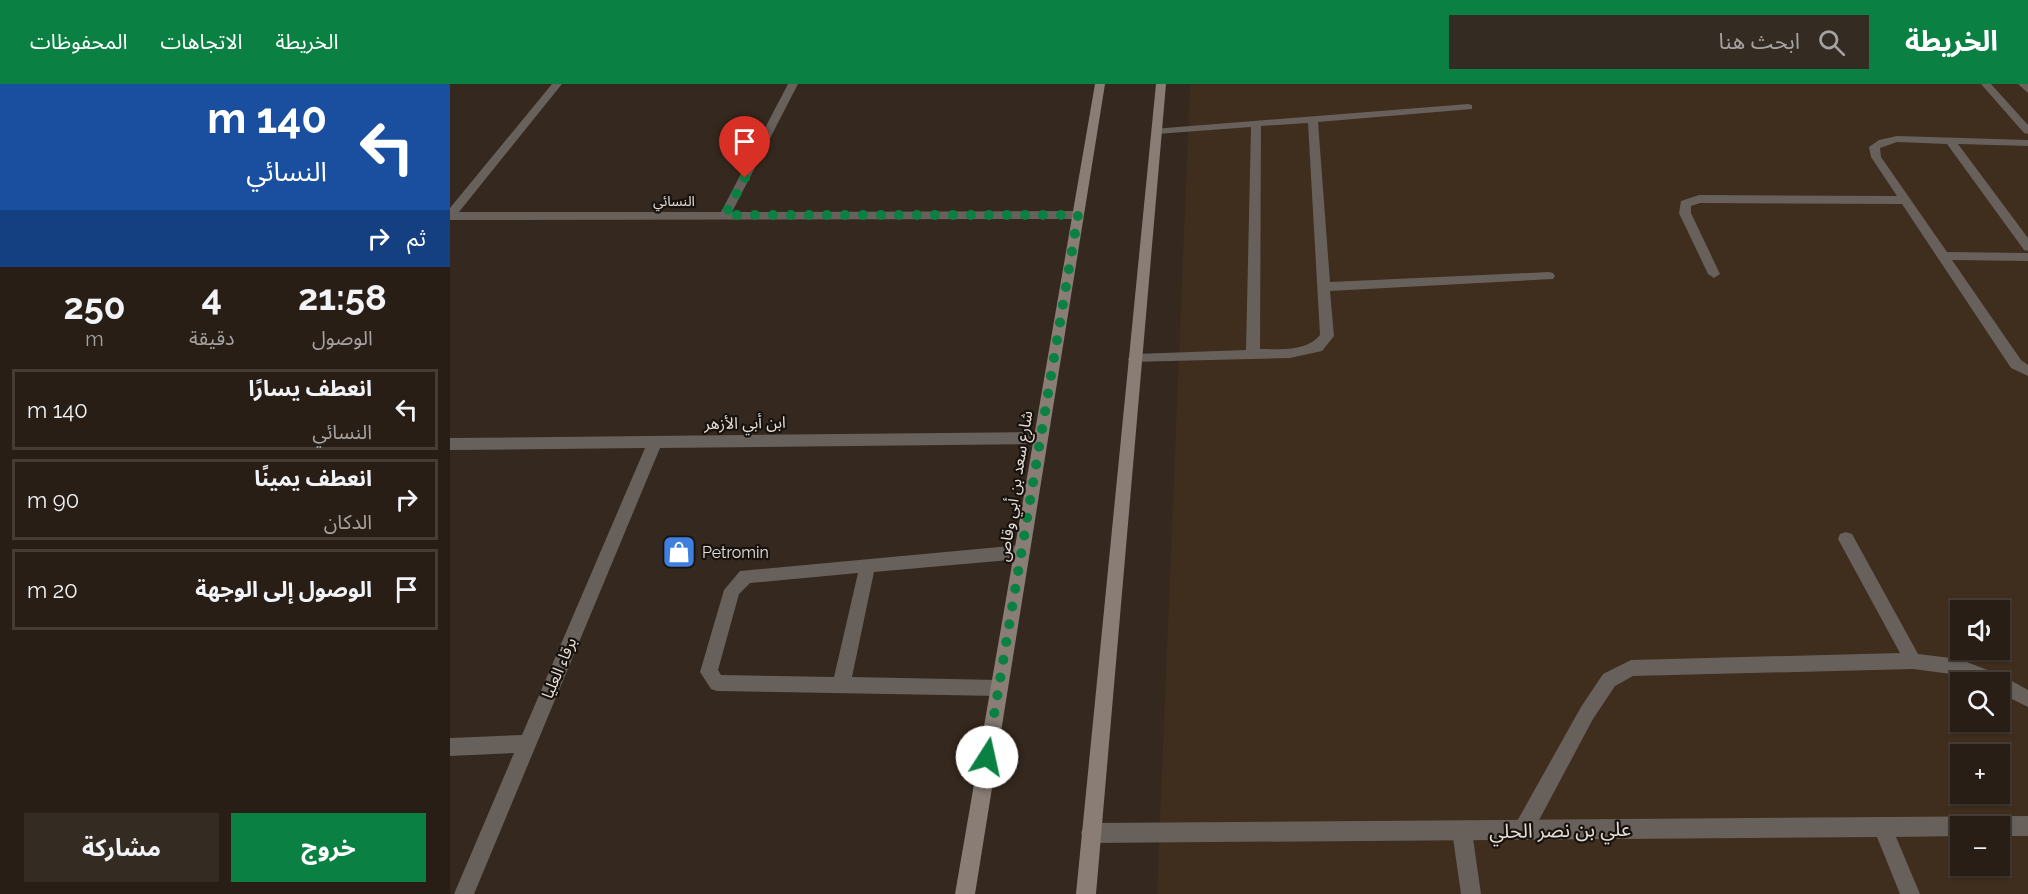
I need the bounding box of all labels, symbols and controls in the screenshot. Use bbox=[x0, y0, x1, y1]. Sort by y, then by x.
search box bbox=[1449, 15, 1869, 69]
text: الخريطة bbox=[1905, 25, 1998, 58]
icon: search bbox=[1815, 26, 1848, 59]
text: ابحث هنا bbox=[1719, 28, 1800, 54]
text: المحفوظات bbox=[30, 29, 127, 54]
text: الاتجاهات bbox=[160, 29, 242, 54]
text: الخريطة bbox=[275, 29, 338, 54]
text: 140 m bbox=[207, 94, 327, 143]
icon: left bbox=[348, 108, 426, 186]
pin bbox=[719, 116, 770, 178]
icon: arrive bbox=[728, 125, 761, 158]
text: النسائي bbox=[246, 156, 327, 187]
street label: النسائي bbox=[653, 193, 695, 212]
icon: right bbox=[362, 222, 395, 255]
text: ثم bbox=[407, 225, 426, 251]
text: 4 bbox=[202, 276, 222, 318]
text: 21:58 bbox=[298, 276, 387, 318]
text: 250 bbox=[63, 285, 126, 327]
text: دقيقة bbox=[189, 326, 235, 350]
text: الوصول bbox=[312, 326, 373, 350]
text: m bbox=[85, 327, 104, 351]
text: انعطف يسارًا bbox=[249, 375, 372, 401]
icon: left bbox=[390, 393, 423, 426]
text: 140 m bbox=[27, 397, 88, 423]
street label: شارع سعد بن أبي وقاص bbox=[994, 409, 1039, 563]
street label: ابن أبي الأزهر bbox=[703, 413, 786, 436]
text: النسائي bbox=[312, 420, 372, 444]
text: انعطف يمينًا bbox=[254, 465, 372, 491]
icon: right bbox=[390, 483, 423, 516]
text: 90 m bbox=[27, 487, 79, 513]
text: الدكان bbox=[324, 510, 372, 534]
shop icon: Petromin bbox=[661, 534, 697, 570]
place label: Petromin bbox=[702, 543, 769, 562]
icon: arrive bbox=[390, 573, 423, 606]
text: الوصول إلى الوجهة bbox=[195, 576, 372, 602]
text: 20 m bbox=[27, 577, 78, 603]
map controls bbox=[1950, 600, 2010, 876]
button: sound bbox=[1950, 600, 2010, 660]
street label: برقاء العليا bbox=[538, 635, 580, 701]
button: search bbox=[1950, 672, 2010, 732]
position arrow bbox=[955, 725, 1019, 789]
button: + bbox=[1950, 744, 2010, 804]
button: مشاركة bbox=[24, 813, 219, 882]
button: خروج bbox=[231, 813, 426, 882]
button: − bbox=[1950, 816, 2010, 876]
street label: علي بن نصر الحلي bbox=[1489, 817, 1631, 847]

